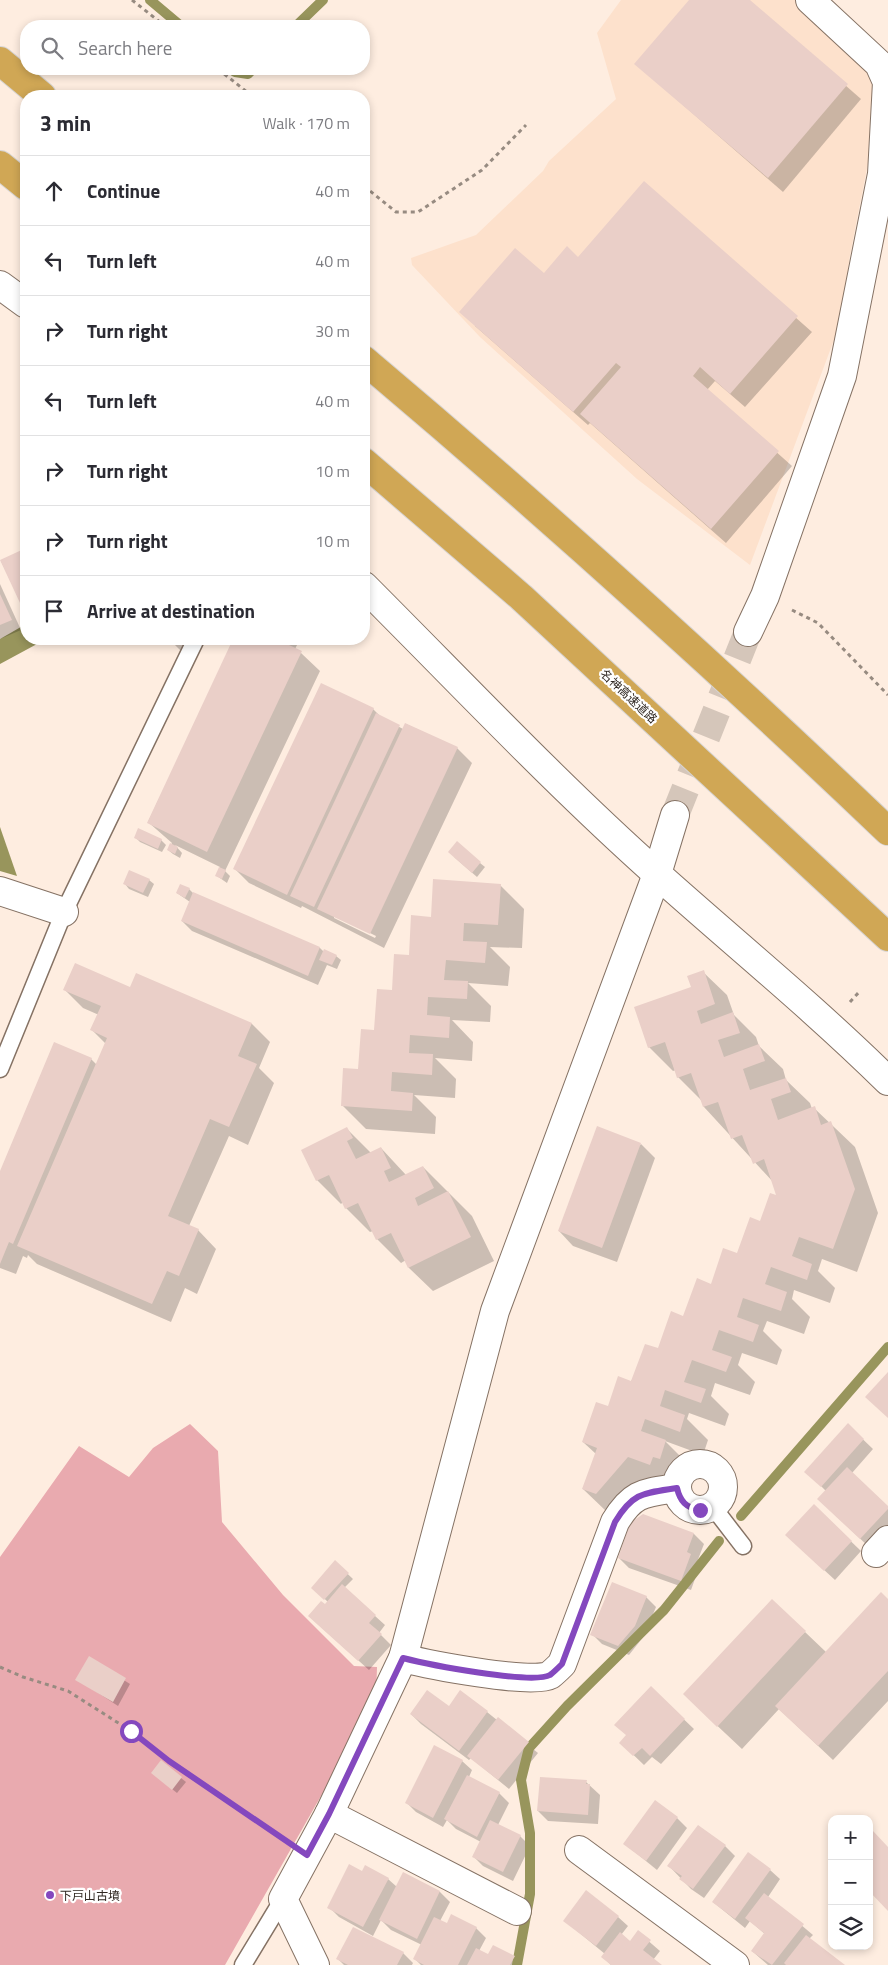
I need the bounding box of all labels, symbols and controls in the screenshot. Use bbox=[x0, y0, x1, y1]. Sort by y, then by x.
search box bbox=[20, 20, 370, 75]
text: Search here bbox=[78, 33, 172, 62]
icon: search bbox=[38, 34, 66, 62]
text: 3 min bbox=[40, 107, 91, 139]
text: Walk · 170 m bbox=[262, 111, 350, 135]
text: Continue bbox=[87, 176, 160, 205]
icon: ahead bbox=[40, 177, 68, 205]
text: 40 m bbox=[315, 179, 350, 203]
text: Turn left bbox=[87, 246, 157, 275]
icon: left bbox=[40, 247, 68, 275]
text: 40 m bbox=[315, 249, 350, 273]
text: Turn right bbox=[87, 316, 168, 345]
icon: right bbox=[40, 317, 68, 345]
text: 30 m bbox=[315, 319, 350, 343]
text: Turn left bbox=[87, 386, 157, 415]
icon: left bbox=[40, 387, 68, 415]
text: 40 m bbox=[315, 389, 350, 413]
text: Turn right bbox=[87, 456, 168, 485]
icon: right bbox=[40, 457, 68, 485]
text: 10 m bbox=[315, 459, 350, 483]
text: Turn right bbox=[87, 526, 168, 555]
icon: right bbox=[40, 527, 68, 555]
text: 10 m bbox=[315, 529, 350, 553]
text: Arrive at destination bbox=[87, 596, 255, 625]
icon: arrive bbox=[40, 597, 68, 625]
street label: 名神高速道路 bbox=[596, 664, 662, 728]
route end bbox=[689, 1499, 712, 1522]
route start bbox=[120, 1720, 143, 1743]
map controls bbox=[828, 1815, 873, 1950]
button: + bbox=[828, 1815, 873, 1860]
button: − bbox=[828, 1860, 873, 1905]
place label: 下戸山古墳 bbox=[60, 1886, 120, 1905]
marker: 下戸山古墳 bbox=[44, 1889, 56, 1901]
button: layers bbox=[828, 1905, 873, 1950]

